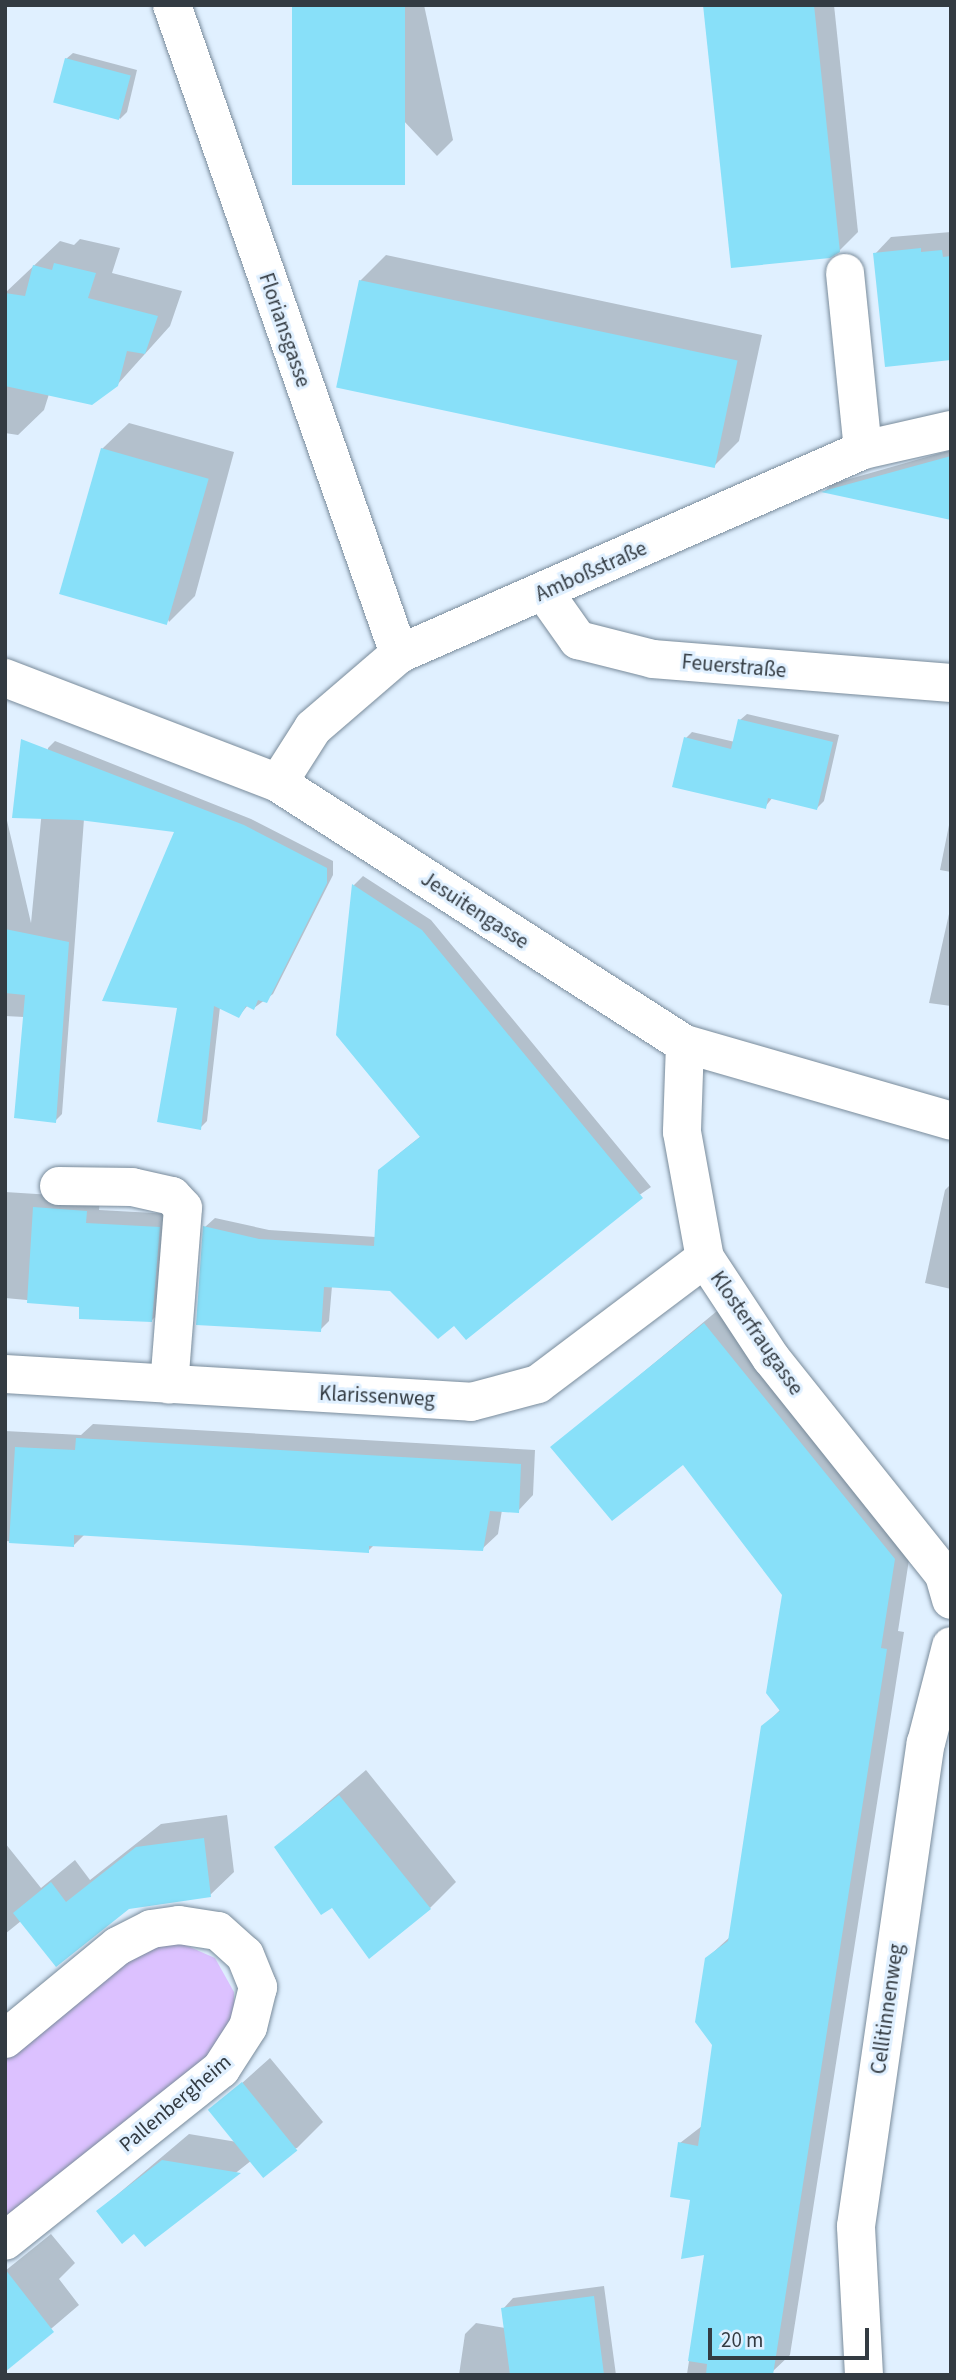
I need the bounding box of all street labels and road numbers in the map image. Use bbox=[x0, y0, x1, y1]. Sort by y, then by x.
street label: Floriansgasse bbox=[254, 270, 316, 390]
street label: Amboßstraße bbox=[531, 535, 651, 607]
street label: Feuerstraße bbox=[681, 649, 787, 683]
street label: Jesuitengasse bbox=[416, 866, 534, 954]
street label: Klosterfraugasse bbox=[705, 1266, 809, 1400]
street label: Klarissenweg bbox=[318, 1380, 436, 1412]
street label: Cellitinnenweg bbox=[865, 1942, 909, 2076]
street label: Pallenbergheim bbox=[114, 2049, 236, 2157]

